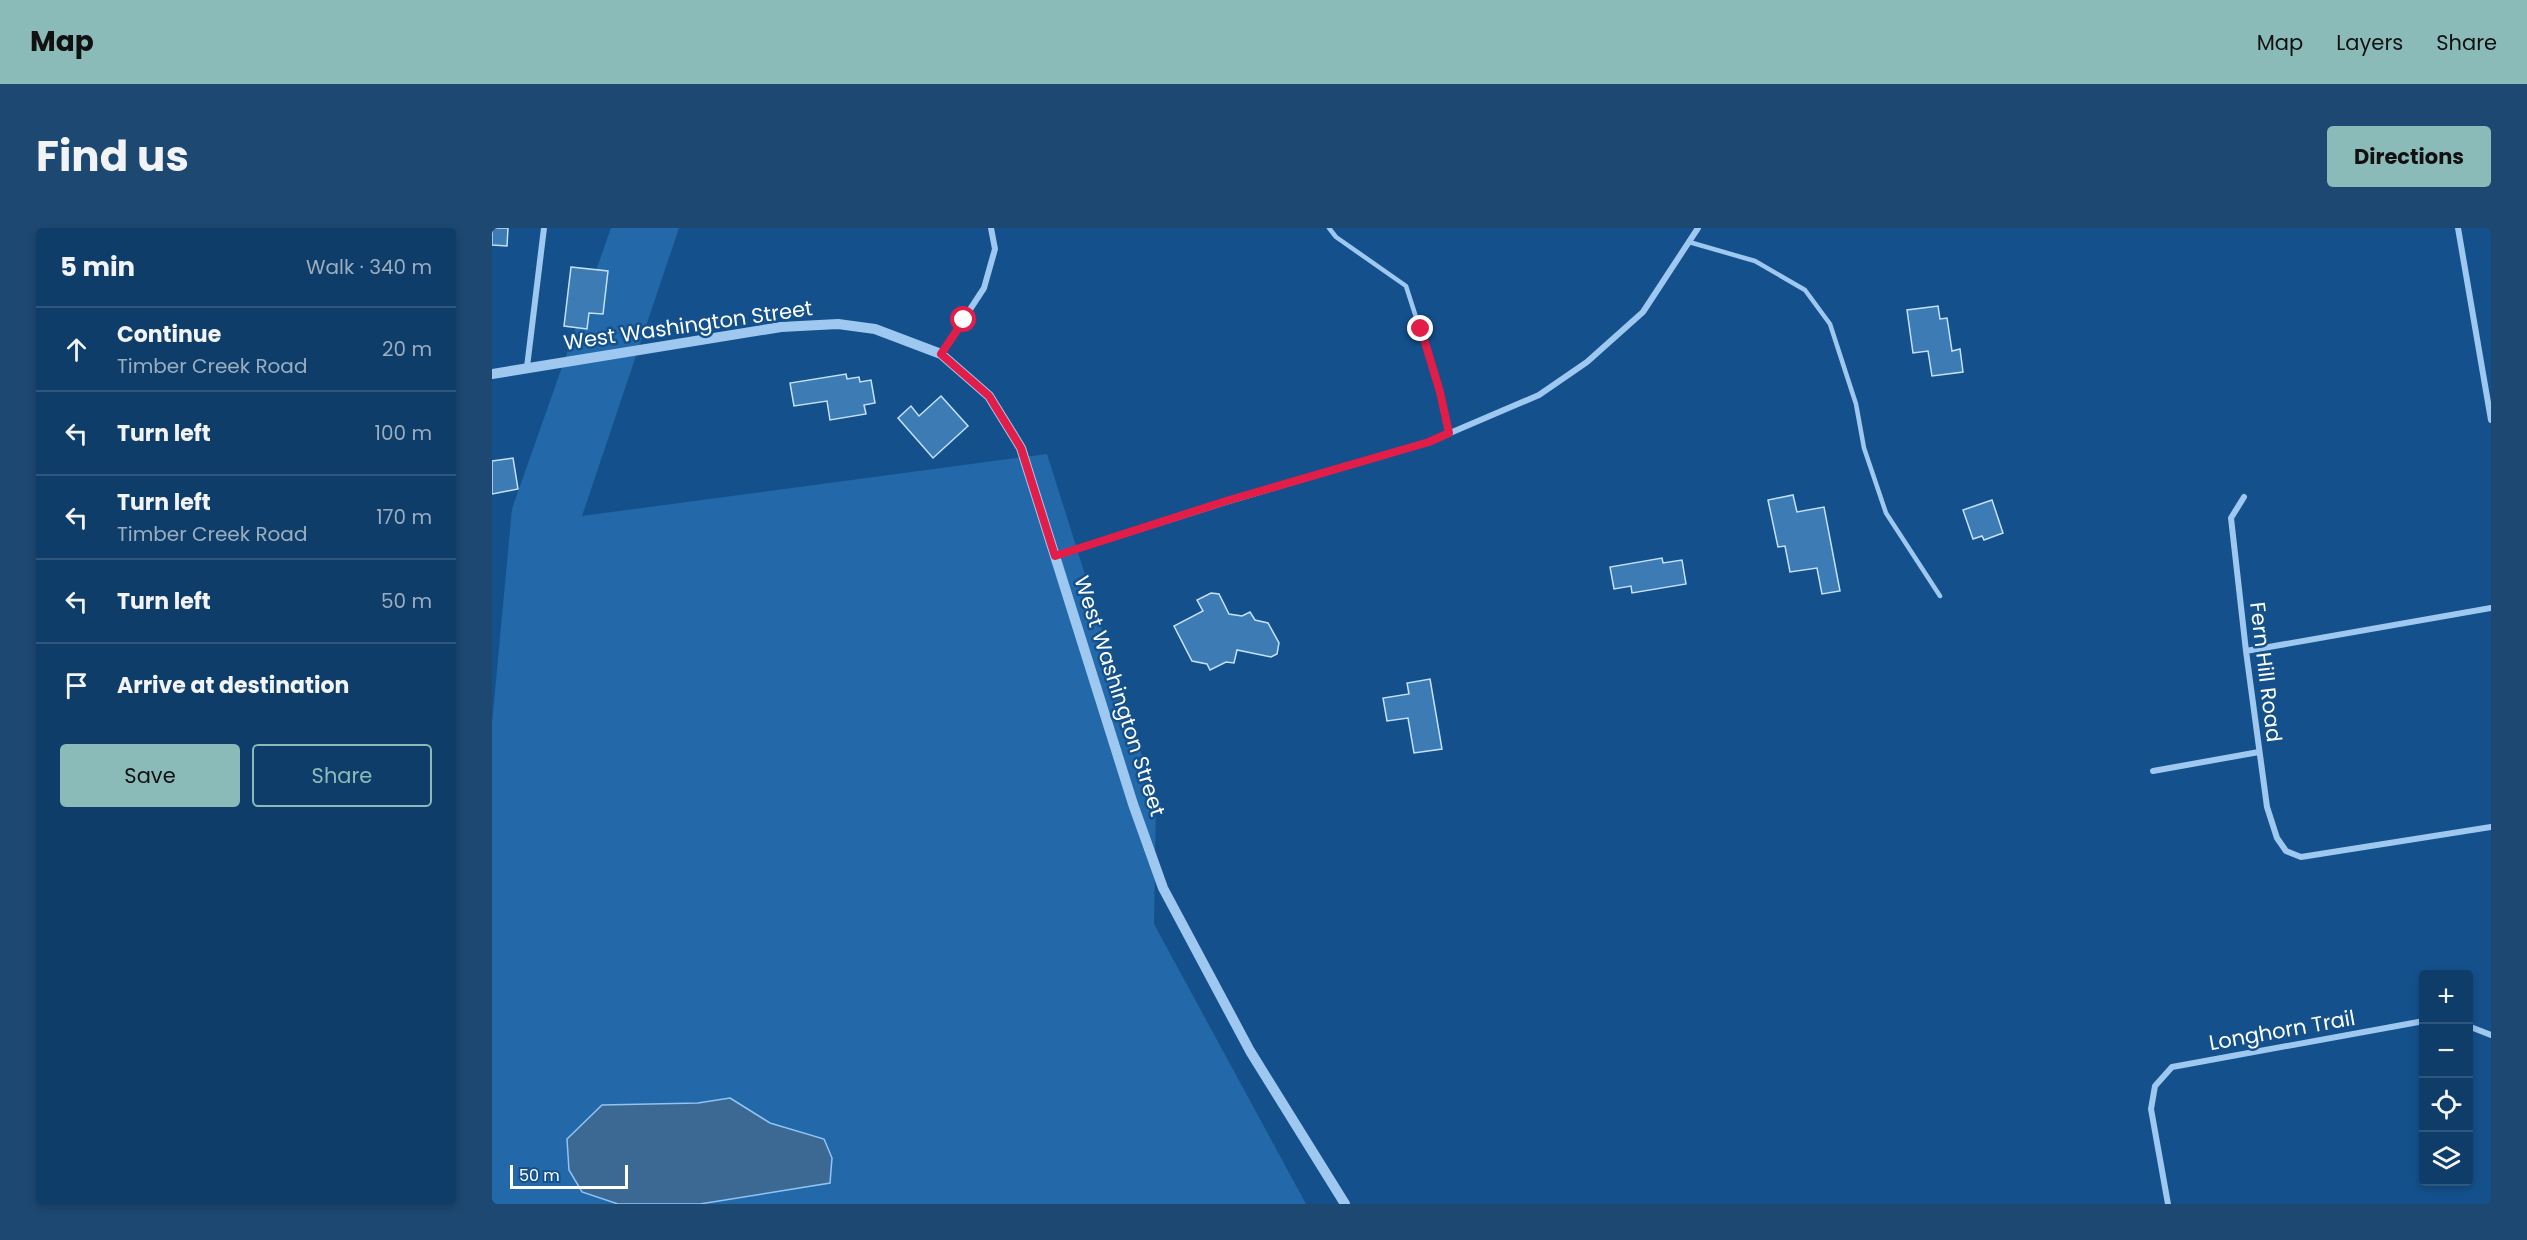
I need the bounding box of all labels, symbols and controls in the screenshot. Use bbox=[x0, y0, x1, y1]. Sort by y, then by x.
text: Map bbox=[30, 22, 94, 61]
text: Map bbox=[2257, 28, 2303, 57]
text: Layers bbox=[2336, 28, 2403, 57]
text: Share bbox=[2436, 28, 2497, 57]
button: Directions bbox=[2327, 126, 2491, 187]
text: Find us bbox=[36, 127, 189, 186]
text: 5 min bbox=[60, 249, 135, 285]
text: Walk · 340 m bbox=[306, 253, 432, 281]
street label: West Washington Street bbox=[562, 293, 814, 357]
route start bbox=[950, 306, 976, 332]
route end bbox=[1407, 315, 1433, 341]
text: Continue bbox=[117, 319, 221, 350]
icon: ahead bbox=[60, 333, 93, 366]
text: 20 m bbox=[382, 335, 432, 363]
text: Timber Creek Road bbox=[117, 352, 307, 380]
icon: left bbox=[60, 417, 93, 450]
text: Turn left bbox=[117, 418, 211, 449]
text: 100 m bbox=[375, 419, 432, 447]
text: Turn left bbox=[117, 487, 211, 518]
icon: left bbox=[60, 501, 93, 534]
text: 170 m bbox=[376, 503, 432, 531]
text: Timber Creek Road bbox=[117, 520, 307, 548]
street label: West Washington Street bbox=[1067, 572, 1173, 820]
icon: left bbox=[60, 585, 93, 618]
text: Turn left bbox=[117, 586, 211, 617]
text: 50 m bbox=[381, 587, 432, 615]
street label: Fern Hill Road bbox=[2243, 600, 2289, 744]
icon: arrive bbox=[60, 669, 93, 702]
text: Arrive at destination bbox=[117, 670, 349, 701]
button: Save bbox=[60, 744, 240, 807]
button: Share bbox=[252, 744, 432, 807]
map controls bbox=[2419, 970, 2473, 1186]
button: + bbox=[2419, 970, 2473, 1024]
street label: Longhorn Trail bbox=[2207, 1003, 2357, 1057]
button: − bbox=[2419, 1024, 2473, 1078]
button: locate bbox=[2419, 1078, 2473, 1132]
button: layers bbox=[2419, 1132, 2473, 1186]
scale bar bbox=[510, 1162, 628, 1190]
text: 50 m bbox=[519, 1164, 560, 1187]

